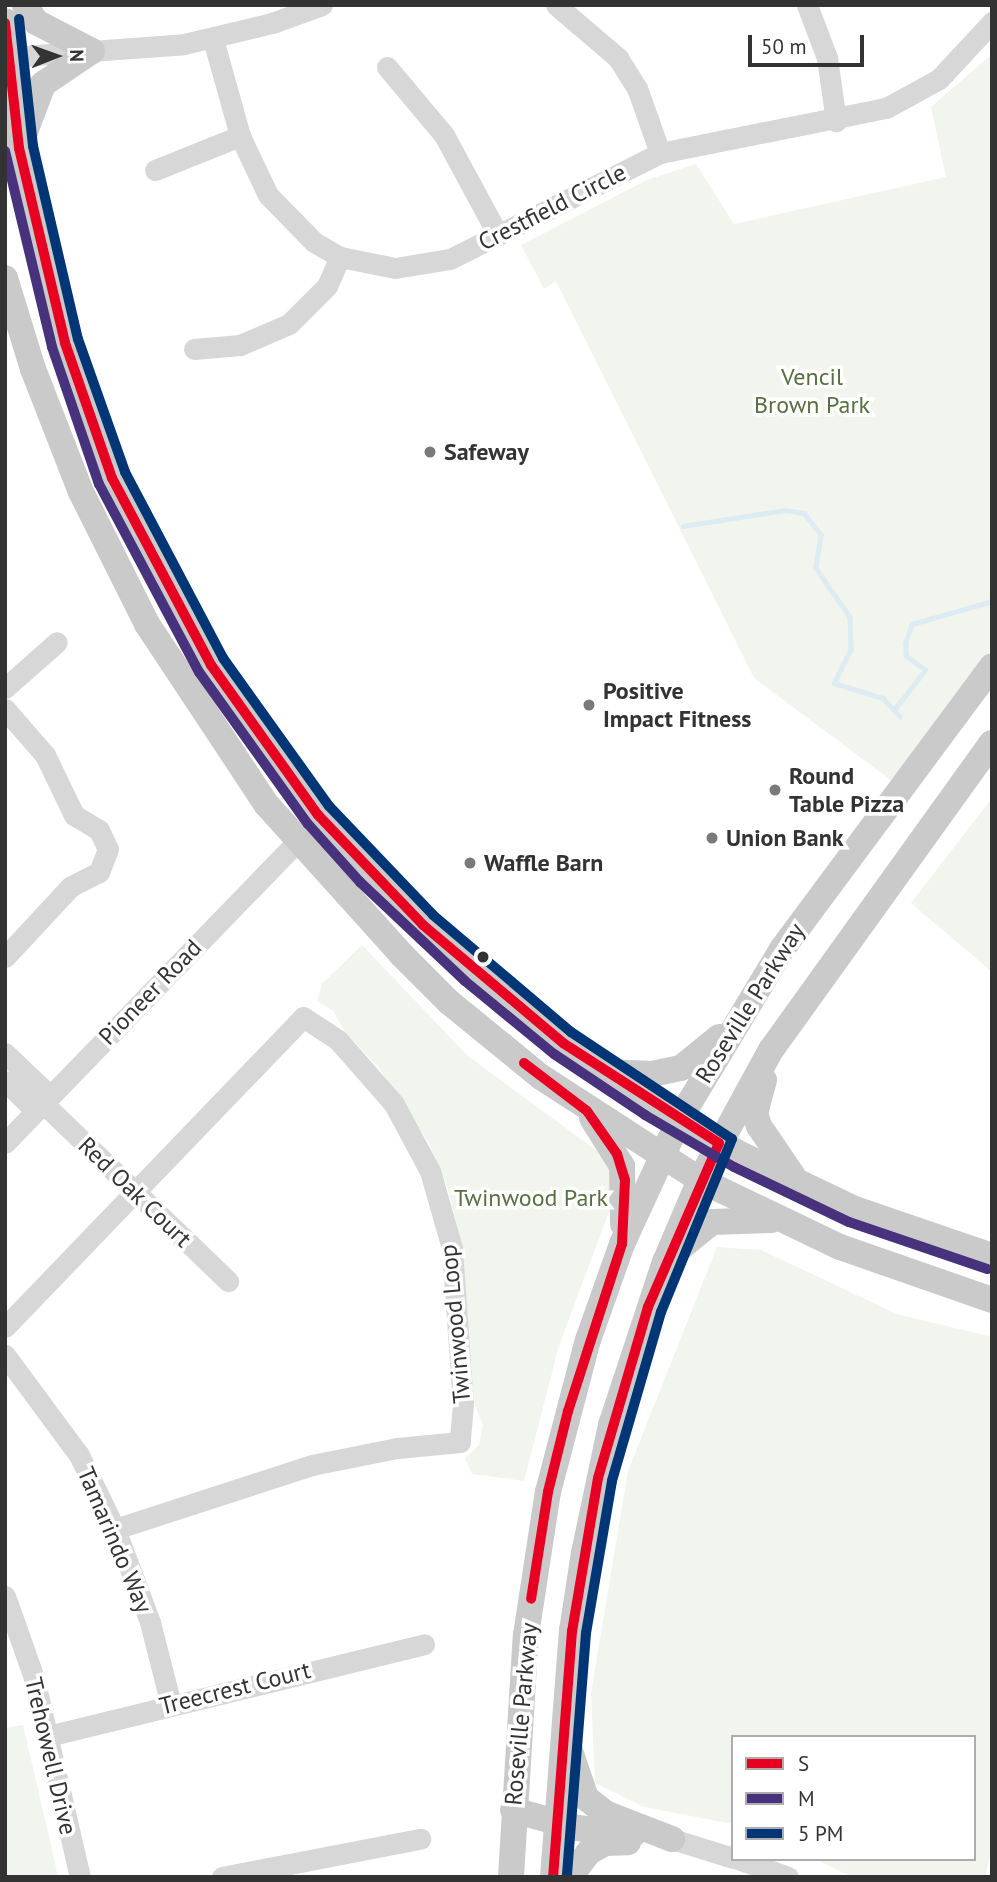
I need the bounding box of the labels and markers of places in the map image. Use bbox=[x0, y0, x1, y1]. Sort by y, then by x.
place label: Safeway bbox=[444, 438, 529, 466]
marker: Safeway bbox=[422, 444, 438, 460]
place label: Positive Impact Fitness bbox=[603, 677, 751, 733]
marker: Positive Impact Fitness bbox=[581, 697, 597, 713]
place label: Round Table Pizza bbox=[789, 762, 904, 818]
marker: Round Table Pizza bbox=[767, 782, 783, 798]
place label: Union Bank bbox=[726, 824, 844, 852]
marker: Union Bank bbox=[704, 830, 720, 846]
place label: Waffle Barn bbox=[484, 849, 603, 877]
marker: Waffle Barn bbox=[462, 855, 478, 871]
unlabelled marker bbox=[476, 950, 490, 964]

